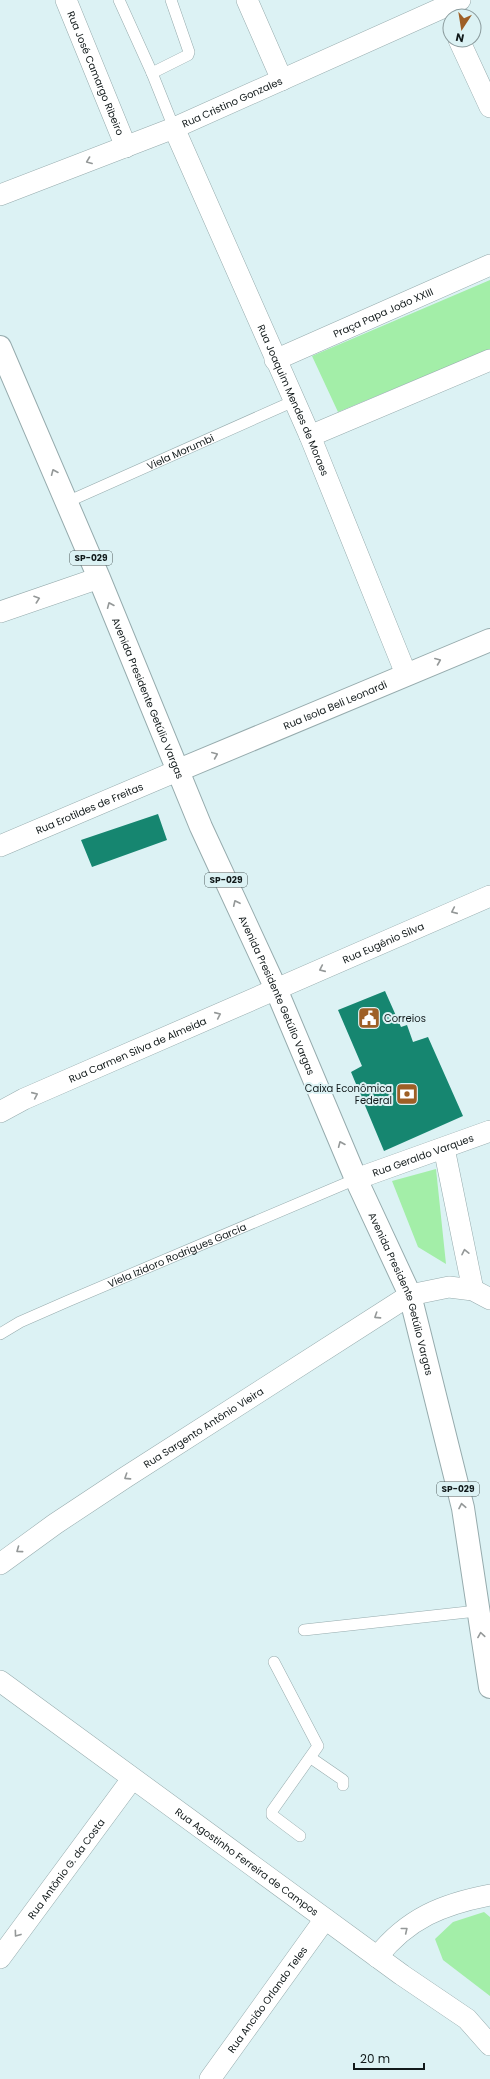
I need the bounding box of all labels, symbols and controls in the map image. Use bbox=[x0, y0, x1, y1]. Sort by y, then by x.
north arrow bbox=[442, 8, 482, 48]
street label: Rua José Camargo Ribeiro bbox=[64, 9, 128, 138]
text: N bbox=[454, 29, 466, 46]
street label: Rua Cristino Gonzales bbox=[179, 73, 285, 131]
one-way arrow bbox=[86, 157, 93, 165]
street label: Praça Papa João XXIII bbox=[331, 284, 435, 341]
street label: Rua Joaquim Mendes de Moraes bbox=[254, 322, 333, 478]
street label: Viela Morumbi bbox=[144, 430, 216, 473]
one-way arrow bbox=[51, 469, 59, 476]
road number: SP-029 bbox=[70, 551, 112, 565]
one-way arrow bbox=[33, 596, 40, 604]
one-way arrow bbox=[107, 601, 115, 608]
street label: Avenida Presidente Getúlio Vargas bbox=[108, 615, 188, 781]
one-way arrow bbox=[435, 658, 442, 666]
street label: Rua Isola Beli Leonardi bbox=[281, 677, 389, 733]
one-way arrow bbox=[211, 752, 219, 760]
street label: Rua Erotildes de Freitas bbox=[33, 779, 145, 838]
road number: SP-029 bbox=[205, 873, 247, 887]
one-way arrow bbox=[233, 900, 241, 907]
one-way arrow bbox=[451, 906, 459, 914]
street label: Avenida Presidente Getúlio Vargas bbox=[235, 913, 319, 1077]
street label: Rua Eugênio Silva bbox=[340, 918, 426, 967]
one-way arrow bbox=[319, 964, 327, 972]
public building icon: Correios bbox=[356, 1005, 382, 1031]
place label: Correios bbox=[384, 1011, 426, 1026]
one-way arrow bbox=[214, 1012, 222, 1020]
street label: Rua Carmen Silva de Almeida bbox=[66, 1013, 209, 1086]
place label: Caixa Econômica Federal bbox=[305, 1081, 392, 1108]
bank icon: Caixa Econômica Federal bbox=[394, 1081, 420, 1107]
one-way arrow bbox=[30, 1092, 38, 1100]
street label: Rua Geraldo Varques bbox=[370, 1130, 476, 1180]
one-way arrow bbox=[338, 1140, 346, 1148]
street label: Avenida Presidente Getúlio Vargas bbox=[365, 1210, 437, 1377]
street label: Viela Izidoro Rodrigues Garcia bbox=[105, 1219, 249, 1291]
one-way arrow bbox=[461, 1248, 469, 1255]
one-way arrow bbox=[374, 1311, 381, 1318]
street label: Rua Sargento Antônio Vieira bbox=[140, 1383, 266, 1472]
one-way arrow bbox=[124, 1472, 131, 1480]
road number: SP-029 bbox=[437, 1482, 479, 1496]
one-way arrow bbox=[459, 1503, 467, 1510]
one-way arrow bbox=[16, 1545, 23, 1553]
one-way arrow bbox=[477, 1632, 486, 1638]
street label: Rua Agostinho Ferreira de Campos bbox=[172, 1804, 322, 1919]
street label: Rua Antônio G. da Costa bbox=[24, 1815, 108, 1922]
one-way arrow bbox=[401, 1928, 408, 1935]
one-way arrow bbox=[15, 1930, 22, 1937]
street label: Rua Ancião Orlando Teles bbox=[224, 1943, 311, 2056]
scale bar bbox=[354, 2045, 424, 2071]
text: 20 m bbox=[360, 2050, 390, 2067]

